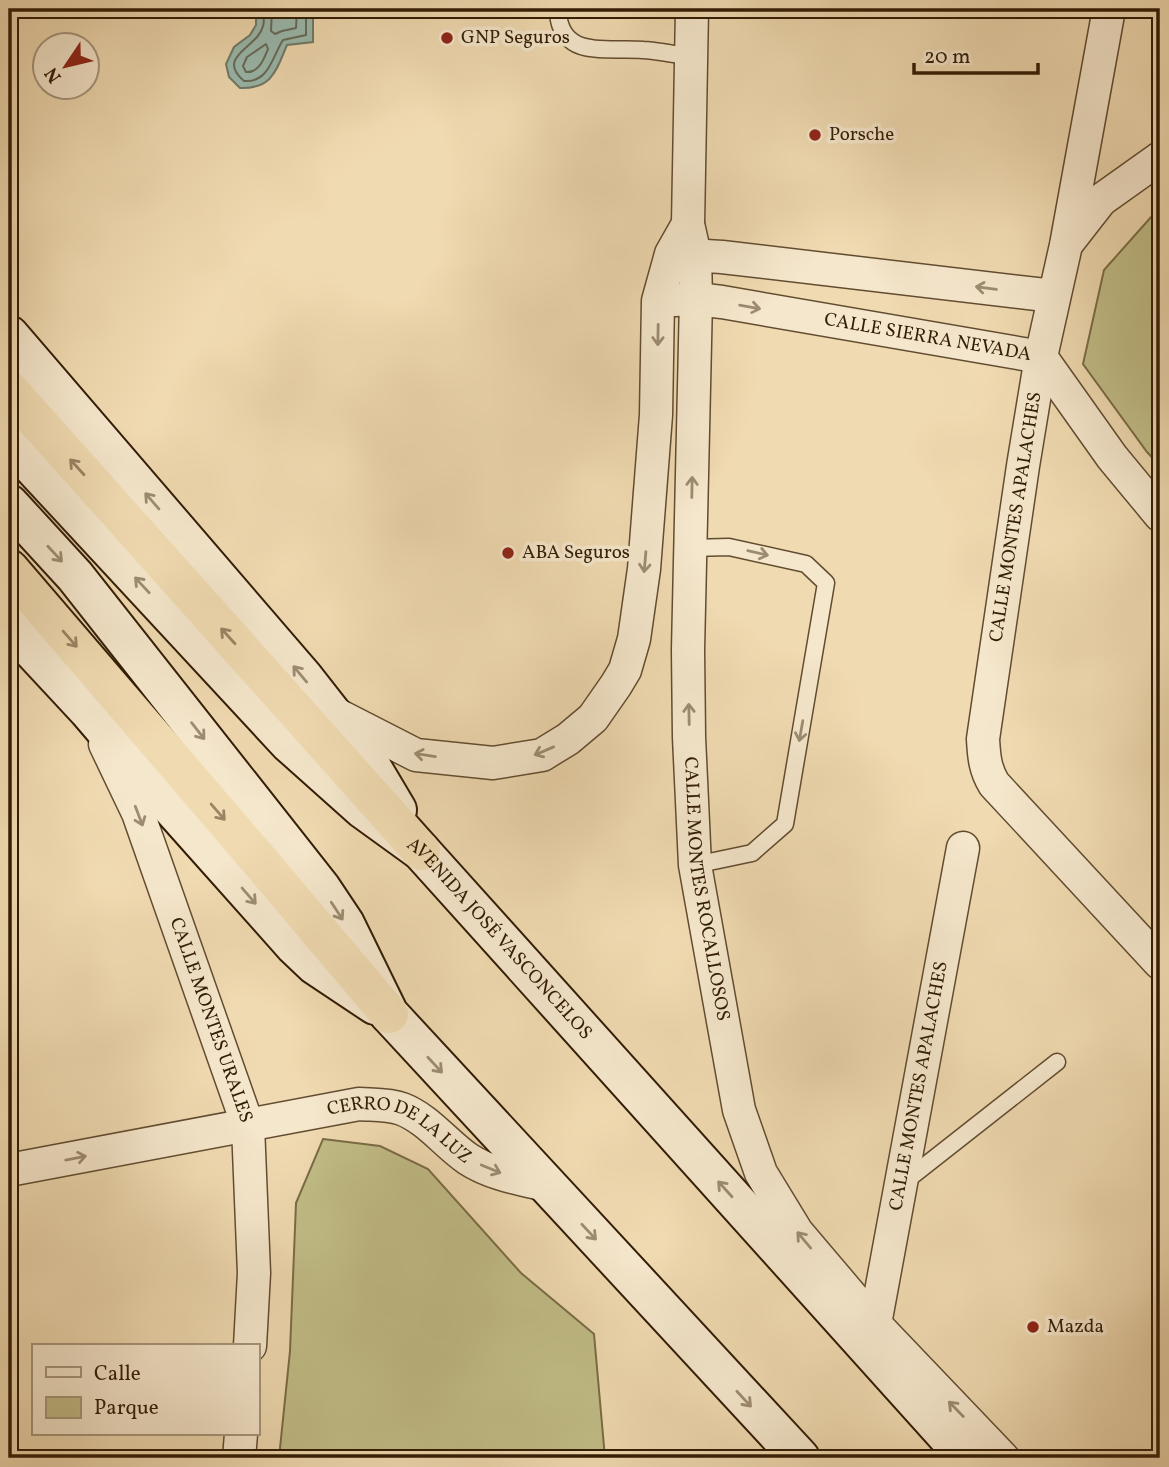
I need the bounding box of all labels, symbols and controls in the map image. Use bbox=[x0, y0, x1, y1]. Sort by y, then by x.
place label: GNP Seguros bbox=[461, 25, 570, 51]
marker: GNP Seguros bbox=[439, 30, 455, 46]
north arrow bbox=[32, 32, 102, 102]
scale bar bbox=[914, 32, 1038, 76]
text: 20 m bbox=[924, 43, 970, 72]
text: N bbox=[39, 61, 68, 88]
place label: Porsche bbox=[829, 122, 894, 148]
marker: Porsche bbox=[807, 127, 823, 143]
one-way arrow bbox=[975, 282, 998, 295]
one-way arrow bbox=[738, 301, 761, 314]
street label: CALLE SIERRA NEVADA bbox=[822, 307, 1033, 368]
one-way arrow bbox=[651, 323, 664, 346]
street label: CALLE MONTES APALACHES bbox=[983, 390, 1049, 644]
one-way arrow bbox=[69, 458, 85, 476]
one-way arrow bbox=[685, 475, 699, 498]
one-way arrow bbox=[144, 492, 160, 510]
place label: ABA Seguros bbox=[522, 540, 630, 566]
one-way arrow bbox=[47, 545, 63, 563]
marker: ABA Seguros bbox=[500, 545, 516, 561]
one-way arrow bbox=[746, 546, 769, 560]
one-way arrow bbox=[638, 550, 651, 573]
one-way arrow bbox=[133, 577, 150, 594]
one-way arrow bbox=[220, 628, 237, 645]
one-way arrow bbox=[62, 630, 78, 648]
one-way arrow bbox=[292, 665, 308, 683]
one-way arrow bbox=[682, 703, 696, 726]
one-way arrow bbox=[794, 719, 807, 742]
one-way arrow bbox=[190, 722, 205, 740]
one-way arrow bbox=[534, 745, 555, 758]
one-way arrow bbox=[414, 748, 437, 761]
street label: CALLE MONTES ROCALLOSOS bbox=[677, 756, 736, 1023]
one-way arrow bbox=[210, 803, 226, 821]
one-way arrow bbox=[133, 805, 146, 827]
street label: AVENIDA JOSÉ VASCONCELOS bbox=[401, 832, 598, 1046]
one-way arrow bbox=[241, 887, 257, 905]
one-way arrow bbox=[330, 901, 344, 921]
street label: CALLE MONTES URALES bbox=[163, 914, 259, 1126]
street label: CALLE MONTES APALACHES bbox=[883, 959, 955, 1213]
one-way arrow bbox=[427, 1056, 443, 1074]
street label: CERRO DE LA LUZ bbox=[325, 1090, 477, 1170]
one-way arrow bbox=[64, 1151, 87, 1164]
one-way arrow bbox=[480, 1164, 501, 1177]
one-way arrow bbox=[717, 1180, 733, 1198]
one-way arrow bbox=[581, 1223, 598, 1240]
one-way arrow bbox=[796, 1231, 811, 1249]
place label: Mazda bbox=[1047, 1314, 1104, 1340]
marker: Mazda bbox=[1025, 1319, 1041, 1335]
legend bbox=[32, 1344, 259, 1436]
text: Calle bbox=[94, 1360, 141, 1389]
one-way arrow bbox=[736, 1390, 752, 1408]
text: Parque bbox=[94, 1394, 159, 1423]
one-way arrow bbox=[947, 1401, 964, 1418]

